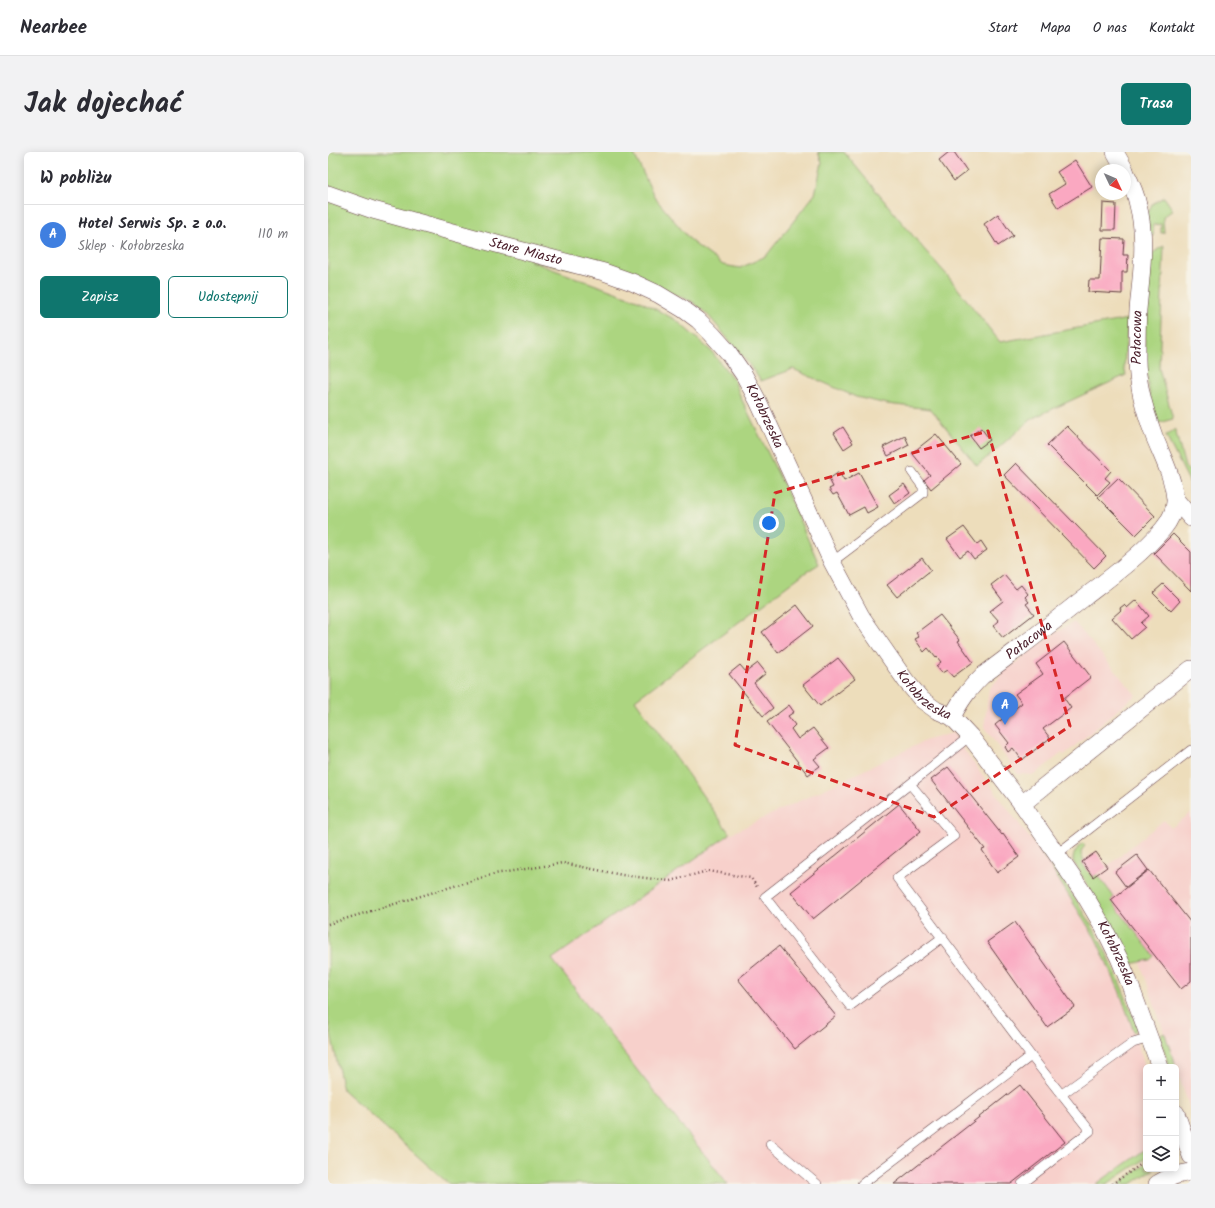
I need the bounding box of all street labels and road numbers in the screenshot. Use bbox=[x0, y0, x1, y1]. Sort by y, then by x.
street label: Stare Miasto bbox=[487, 231, 565, 272]
street label: Pałacowa bbox=[1126, 310, 1149, 365]
street label: Kołobrzeska bbox=[740, 380, 789, 452]
street label: Pałacowa bbox=[1001, 615, 1057, 666]
street label: Kołobrzeska bbox=[890, 665, 955, 726]
street label: Kołobrzeska bbox=[1091, 916, 1140, 989]

